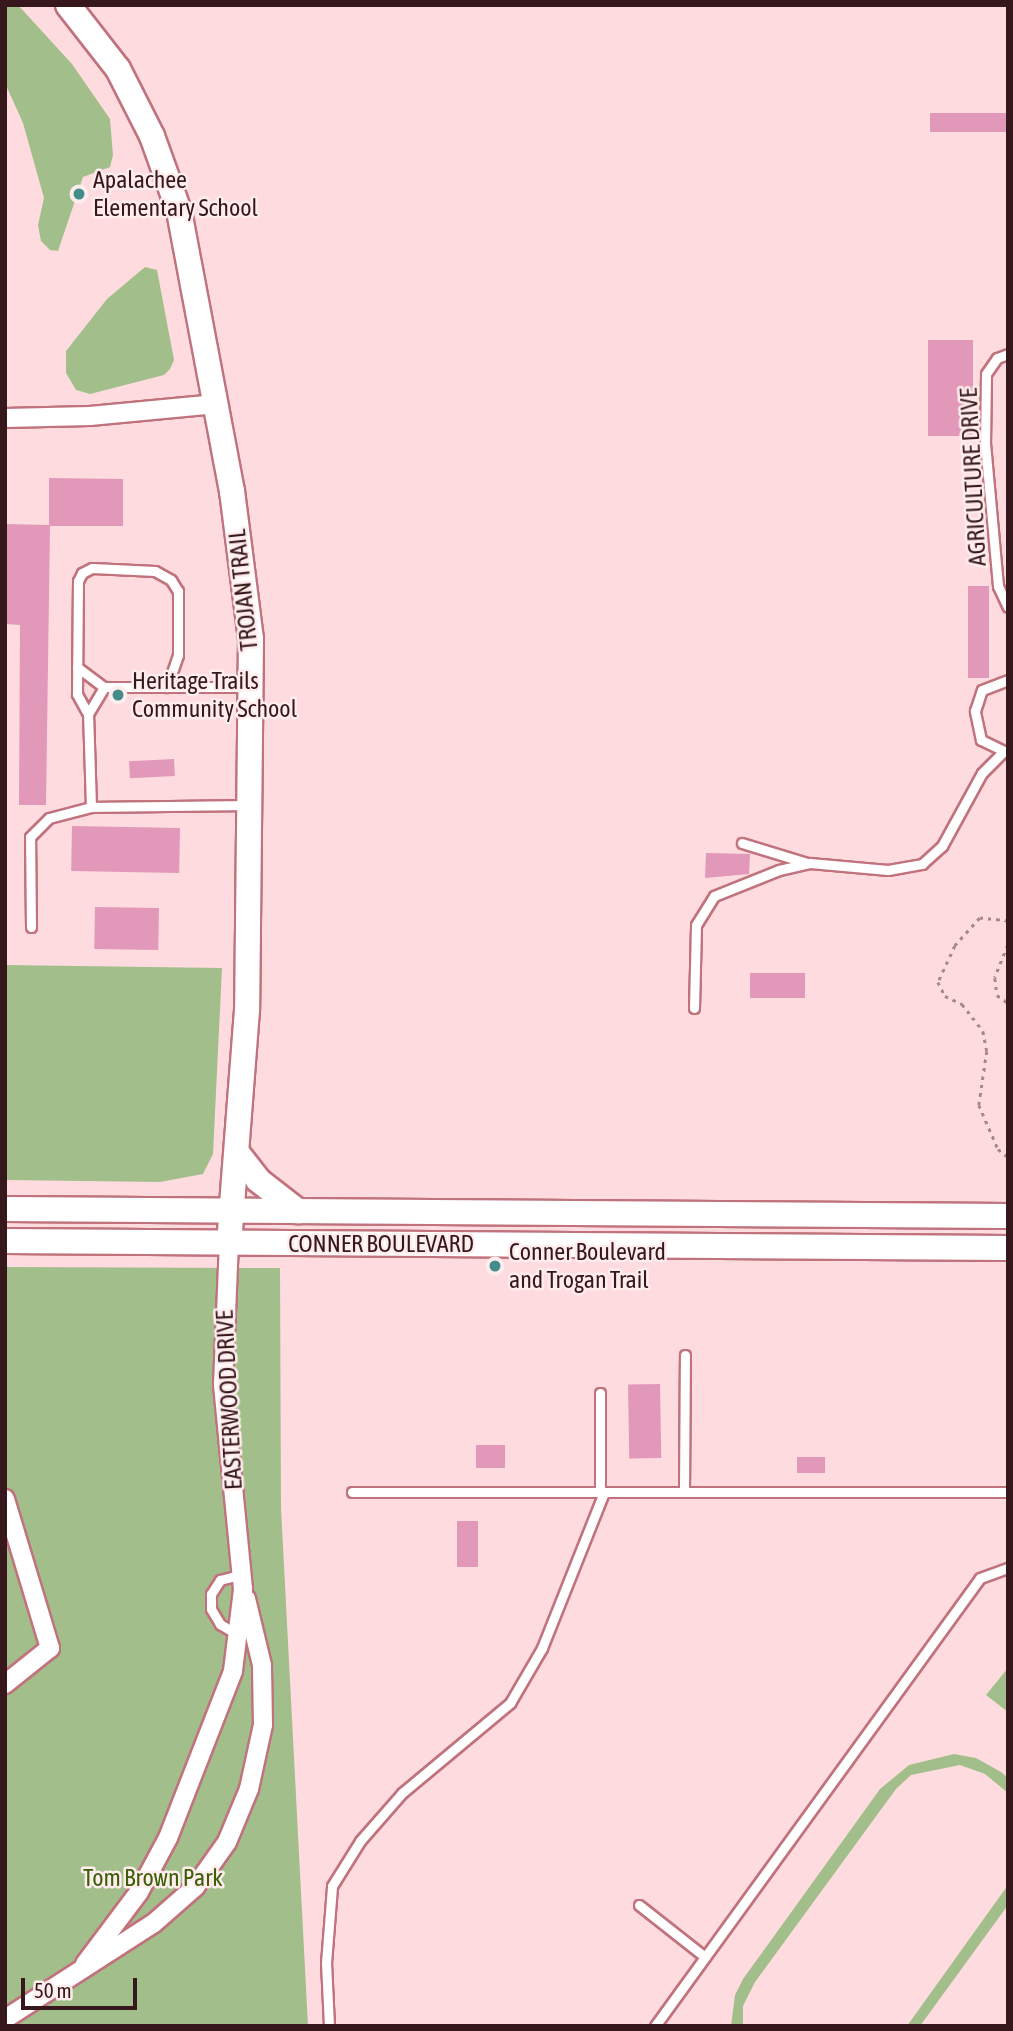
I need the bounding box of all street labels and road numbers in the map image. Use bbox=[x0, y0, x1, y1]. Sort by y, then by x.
street label: AGRICULTURE DRIVE bbox=[954, 387, 992, 567]
street label: TROJAN TRAIL bbox=[222, 528, 264, 652]
street label: CONNER BOULEVARD bbox=[288, 1230, 474, 1258]
street label: EASTERWOOD DRIVE bbox=[210, 1309, 248, 1491]

